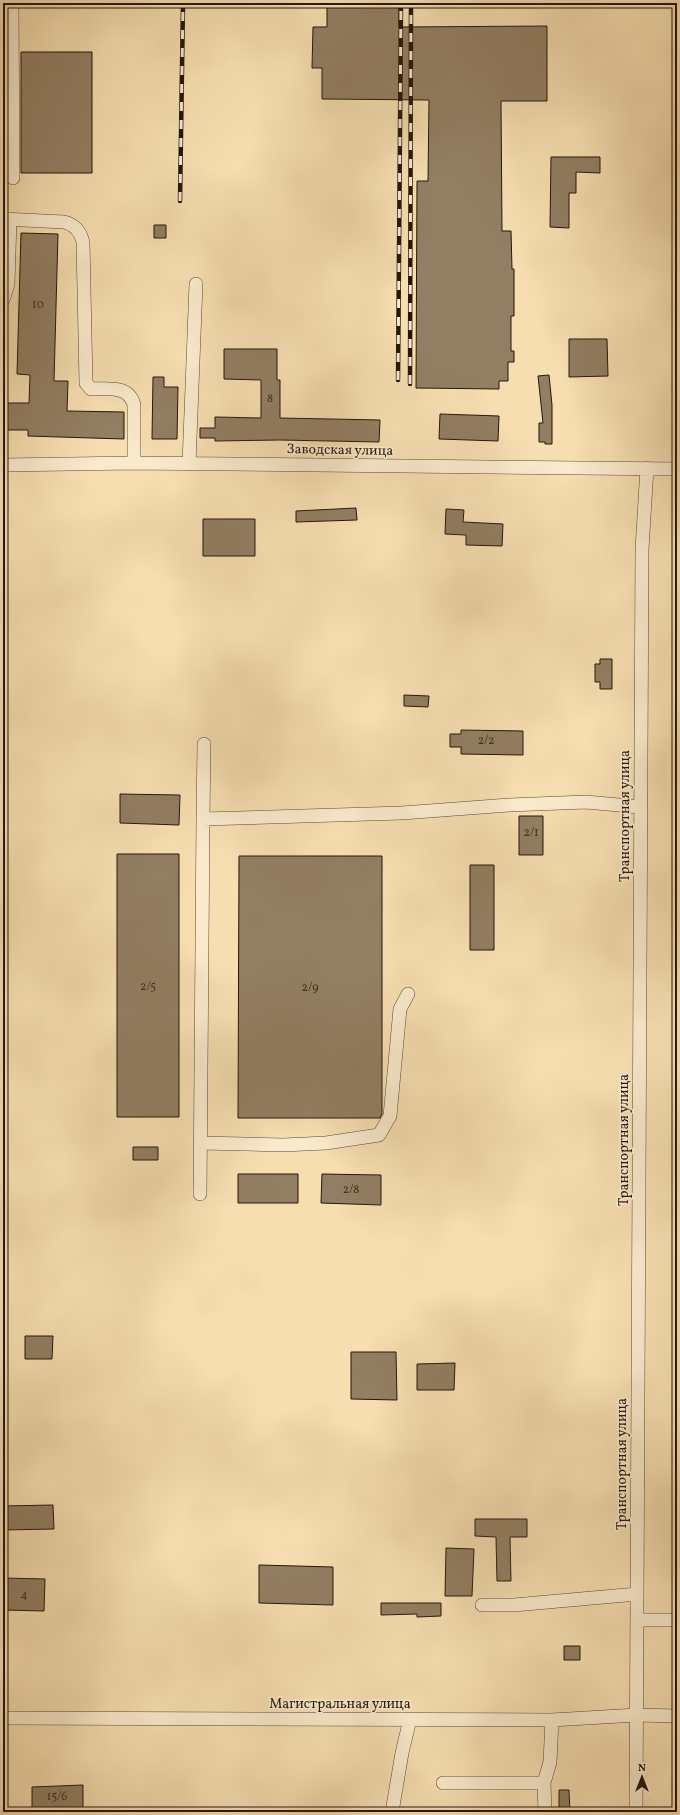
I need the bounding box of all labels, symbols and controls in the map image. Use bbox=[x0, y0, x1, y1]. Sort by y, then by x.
house number: 10 bbox=[32, 297, 44, 313]
house number: 8 bbox=[267, 391, 273, 407]
street label: Заводская улица bbox=[286, 440, 394, 461]
house number: 2/2 bbox=[478, 733, 494, 749]
street label: Транспортная улица bbox=[616, 750, 635, 882]
house number: 2/1 bbox=[523, 825, 539, 841]
house number: 2/5 bbox=[140, 979, 156, 995]
house number: 2/9 bbox=[301, 980, 319, 996]
street label: Транспортная улица bbox=[615, 1074, 634, 1206]
house number: 2/8 bbox=[343, 1182, 359, 1198]
street label: Транспортная улица bbox=[613, 1398, 632, 1530]
house number: 4 bbox=[20, 1587, 28, 1603]
street label: Магистральная улица bbox=[269, 1695, 411, 1714]
north arrow bbox=[622, 1757, 662, 1797]
text: N bbox=[638, 1761, 646, 1776]
house number: 15/6 bbox=[47, 1789, 67, 1805]

